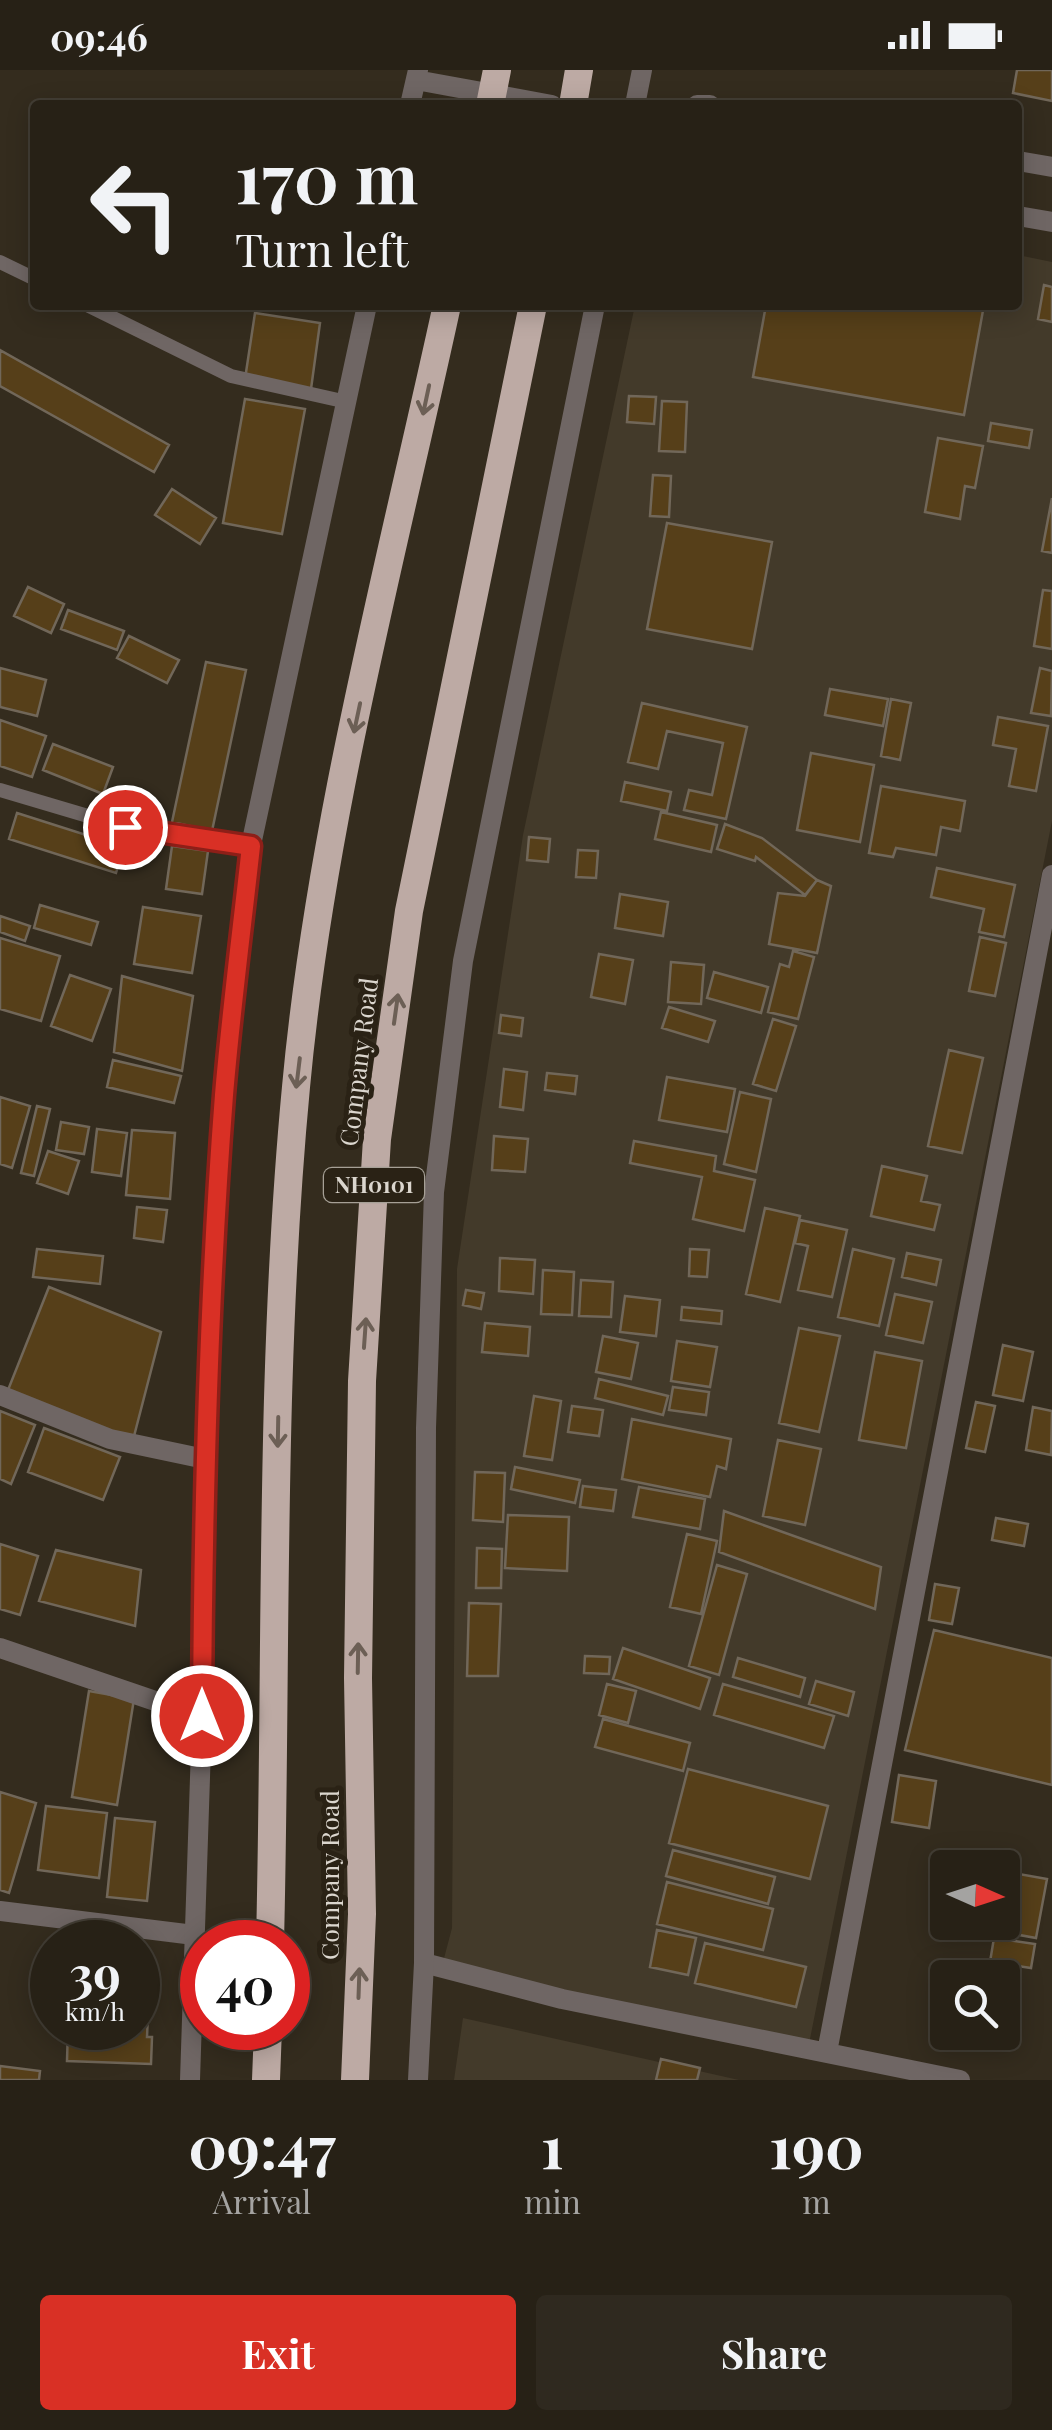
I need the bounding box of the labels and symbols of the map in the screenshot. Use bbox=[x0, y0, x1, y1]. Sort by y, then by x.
one-way arrow bbox=[416, 383, 434, 415]
one-way arrow bbox=[346, 701, 365, 733]
pin bbox=[83, 785, 168, 870]
street label: Company Road bbox=[331, 976, 384, 1148]
one-way arrow bbox=[387, 994, 405, 1026]
one-way arrow bbox=[288, 1056, 306, 1088]
road number: NH0101 bbox=[324, 1168, 424, 1202]
one-way arrow bbox=[356, 1317, 375, 1349]
one-way arrow bbox=[268, 1414, 288, 1447]
one-way arrow bbox=[348, 1642, 368, 1674]
position arrow bbox=[150, 1664, 254, 1768]
street label: Company Road bbox=[312, 1790, 345, 1960]
north arrow bbox=[930, 1850, 1020, 1940]
speed limit sign: 40 bbox=[180, 1920, 310, 2050]
one-way arrow bbox=[350, 1967, 369, 1999]

